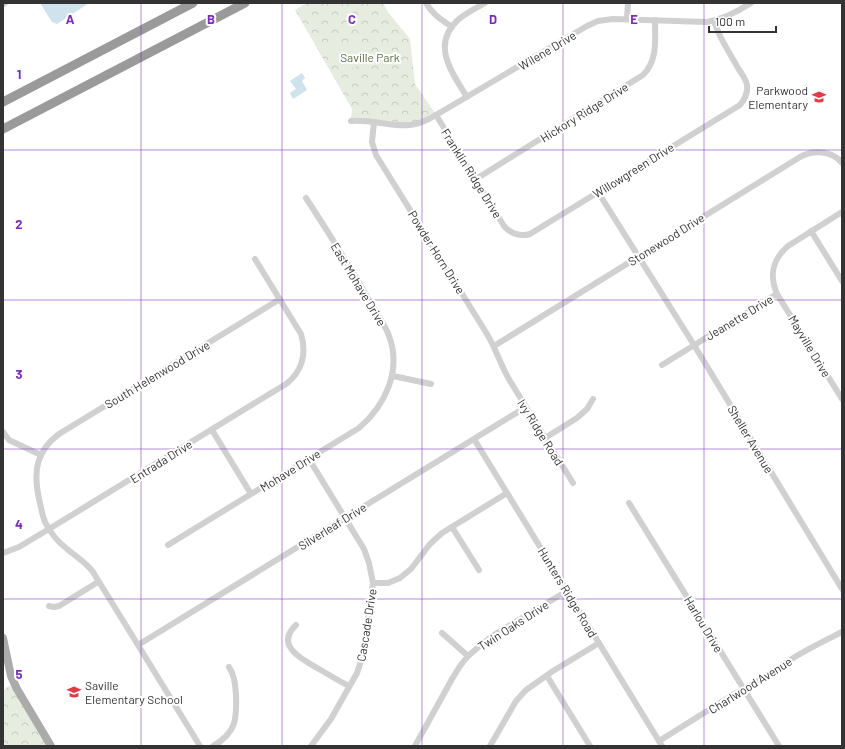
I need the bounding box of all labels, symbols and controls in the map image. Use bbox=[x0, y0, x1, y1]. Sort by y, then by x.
scale bar bbox=[709, 8, 776, 34]
text: A bbox=[66, 11, 75, 27]
text: B bbox=[207, 11, 215, 27]
text: C bbox=[348, 11, 356, 27]
text: D bbox=[489, 11, 497, 27]
text: E bbox=[630, 11, 638, 27]
text: 100 m bbox=[715, 14, 745, 28]
street label: Wilene Drive bbox=[516, 27, 578, 73]
park label: Saville Park bbox=[340, 50, 400, 64]
text: 1 bbox=[17, 66, 21, 82]
street label: Hickory Ridge Drive bbox=[537, 79, 631, 145]
place label: Parkwood Elementary bbox=[748, 83, 808, 111]
school or university icon: Parkwood Elementary bbox=[811, 89, 827, 105]
street label: Franklin Ridge Drive bbox=[439, 126, 505, 220]
street label: Willowgreen Drive bbox=[590, 139, 676, 201]
street label: Powder Horn Drive bbox=[406, 208, 468, 296]
street label: Stonewood Drive bbox=[625, 210, 707, 268]
text: 2 bbox=[15, 216, 23, 232]
street label: East Mohave Drive bbox=[329, 240, 389, 328]
street label: Jeanette Drive bbox=[703, 291, 775, 343]
street label: Mayville Drive bbox=[786, 312, 834, 380]
street label: South Helenwood Drive bbox=[102, 337, 212, 411]
text: 3 bbox=[15, 366, 23, 382]
street label: Ivy Ridge Road bbox=[515, 396, 567, 468]
street label: Sheller Avenue bbox=[725, 403, 777, 475]
street label: Entrada Drive bbox=[127, 436, 195, 486]
street label: Mohave Drive bbox=[257, 446, 323, 494]
street label: Silverleaf Drive bbox=[295, 499, 369, 553]
text: 4 bbox=[15, 516, 23, 532]
street label: Hunters Ridge Road bbox=[536, 544, 600, 640]
street label: Cascade Drive bbox=[353, 588, 379, 662]
street label: Harlou Drive bbox=[682, 593, 726, 655]
street label: Twin Oaks Drive bbox=[475, 597, 551, 653]
street label: Charlwood Avenue bbox=[706, 654, 794, 716]
text: 5 bbox=[15, 666, 23, 682]
place label: Saville Elementary School bbox=[85, 678, 183, 706]
school or university icon: Saville Elementary School bbox=[66, 684, 82, 700]

